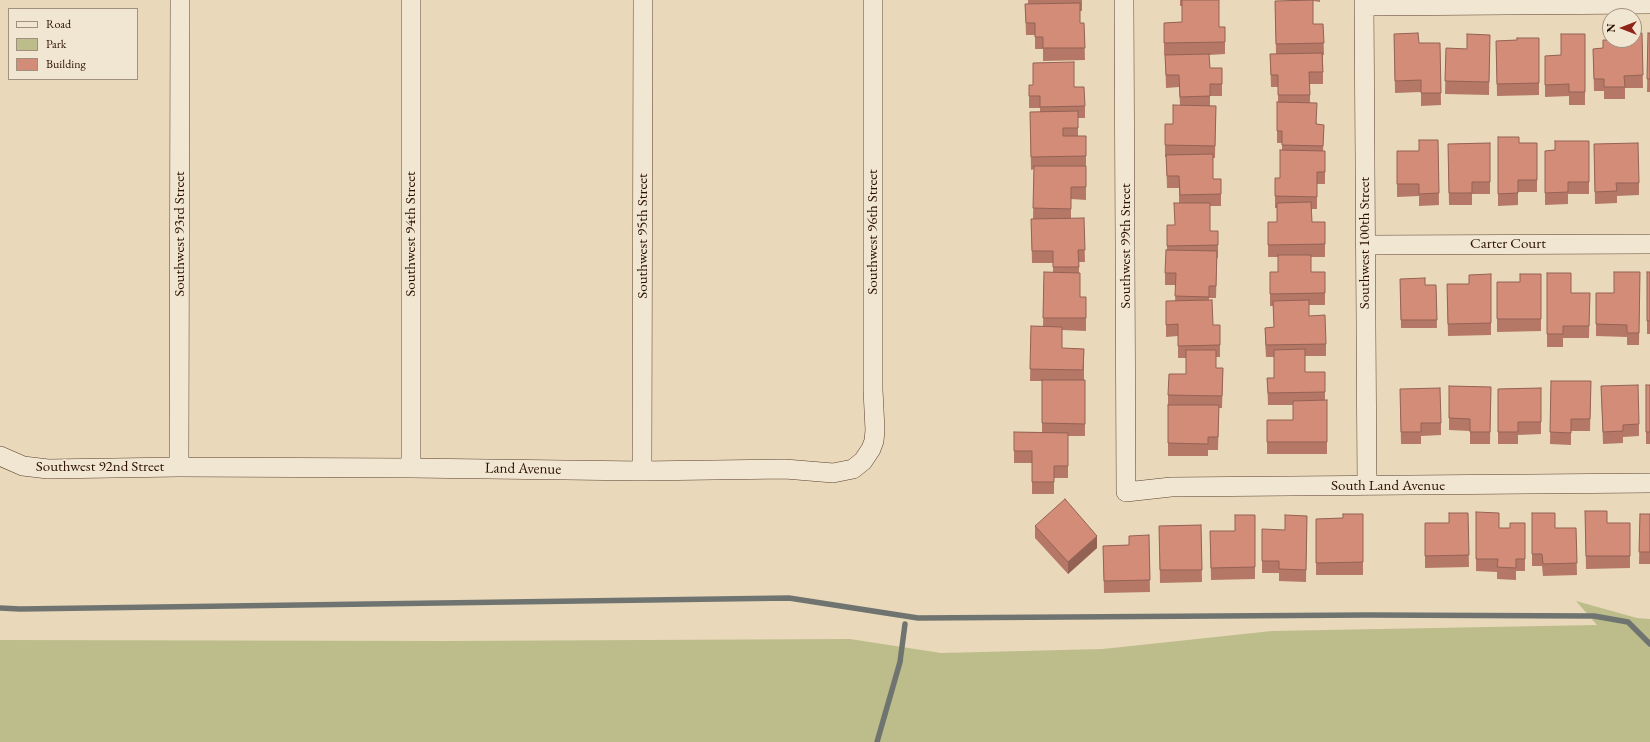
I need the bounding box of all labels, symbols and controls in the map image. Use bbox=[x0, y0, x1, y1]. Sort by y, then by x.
legend bbox=[8, 8, 138, 80]
north arrow bbox=[1602, 8, 1642, 48]
text: Road bbox=[46, 16, 71, 32]
text: N bbox=[1604, 24, 1618, 32]
text: Park bbox=[46, 36, 66, 52]
text: Building bbox=[46, 56, 86, 72]
street label: Southwest 96th Street bbox=[864, 169, 882, 295]
street label: Southwest 93rd Street bbox=[171, 171, 189, 297]
street label: Southwest 94th Street bbox=[402, 171, 420, 297]
street label: Southwest 95th Street bbox=[634, 173, 652, 299]
street label: Southwest 100th Street bbox=[1356, 177, 1374, 309]
street label: Southwest 99th Street bbox=[1117, 183, 1135, 309]
street label: Carter Court bbox=[1470, 235, 1546, 253]
street label: Southwest 92nd Street bbox=[36, 458, 164, 476]
street label: Land Avenue bbox=[485, 459, 561, 479]
street label: South Land Avenue bbox=[1331, 477, 1445, 495]

